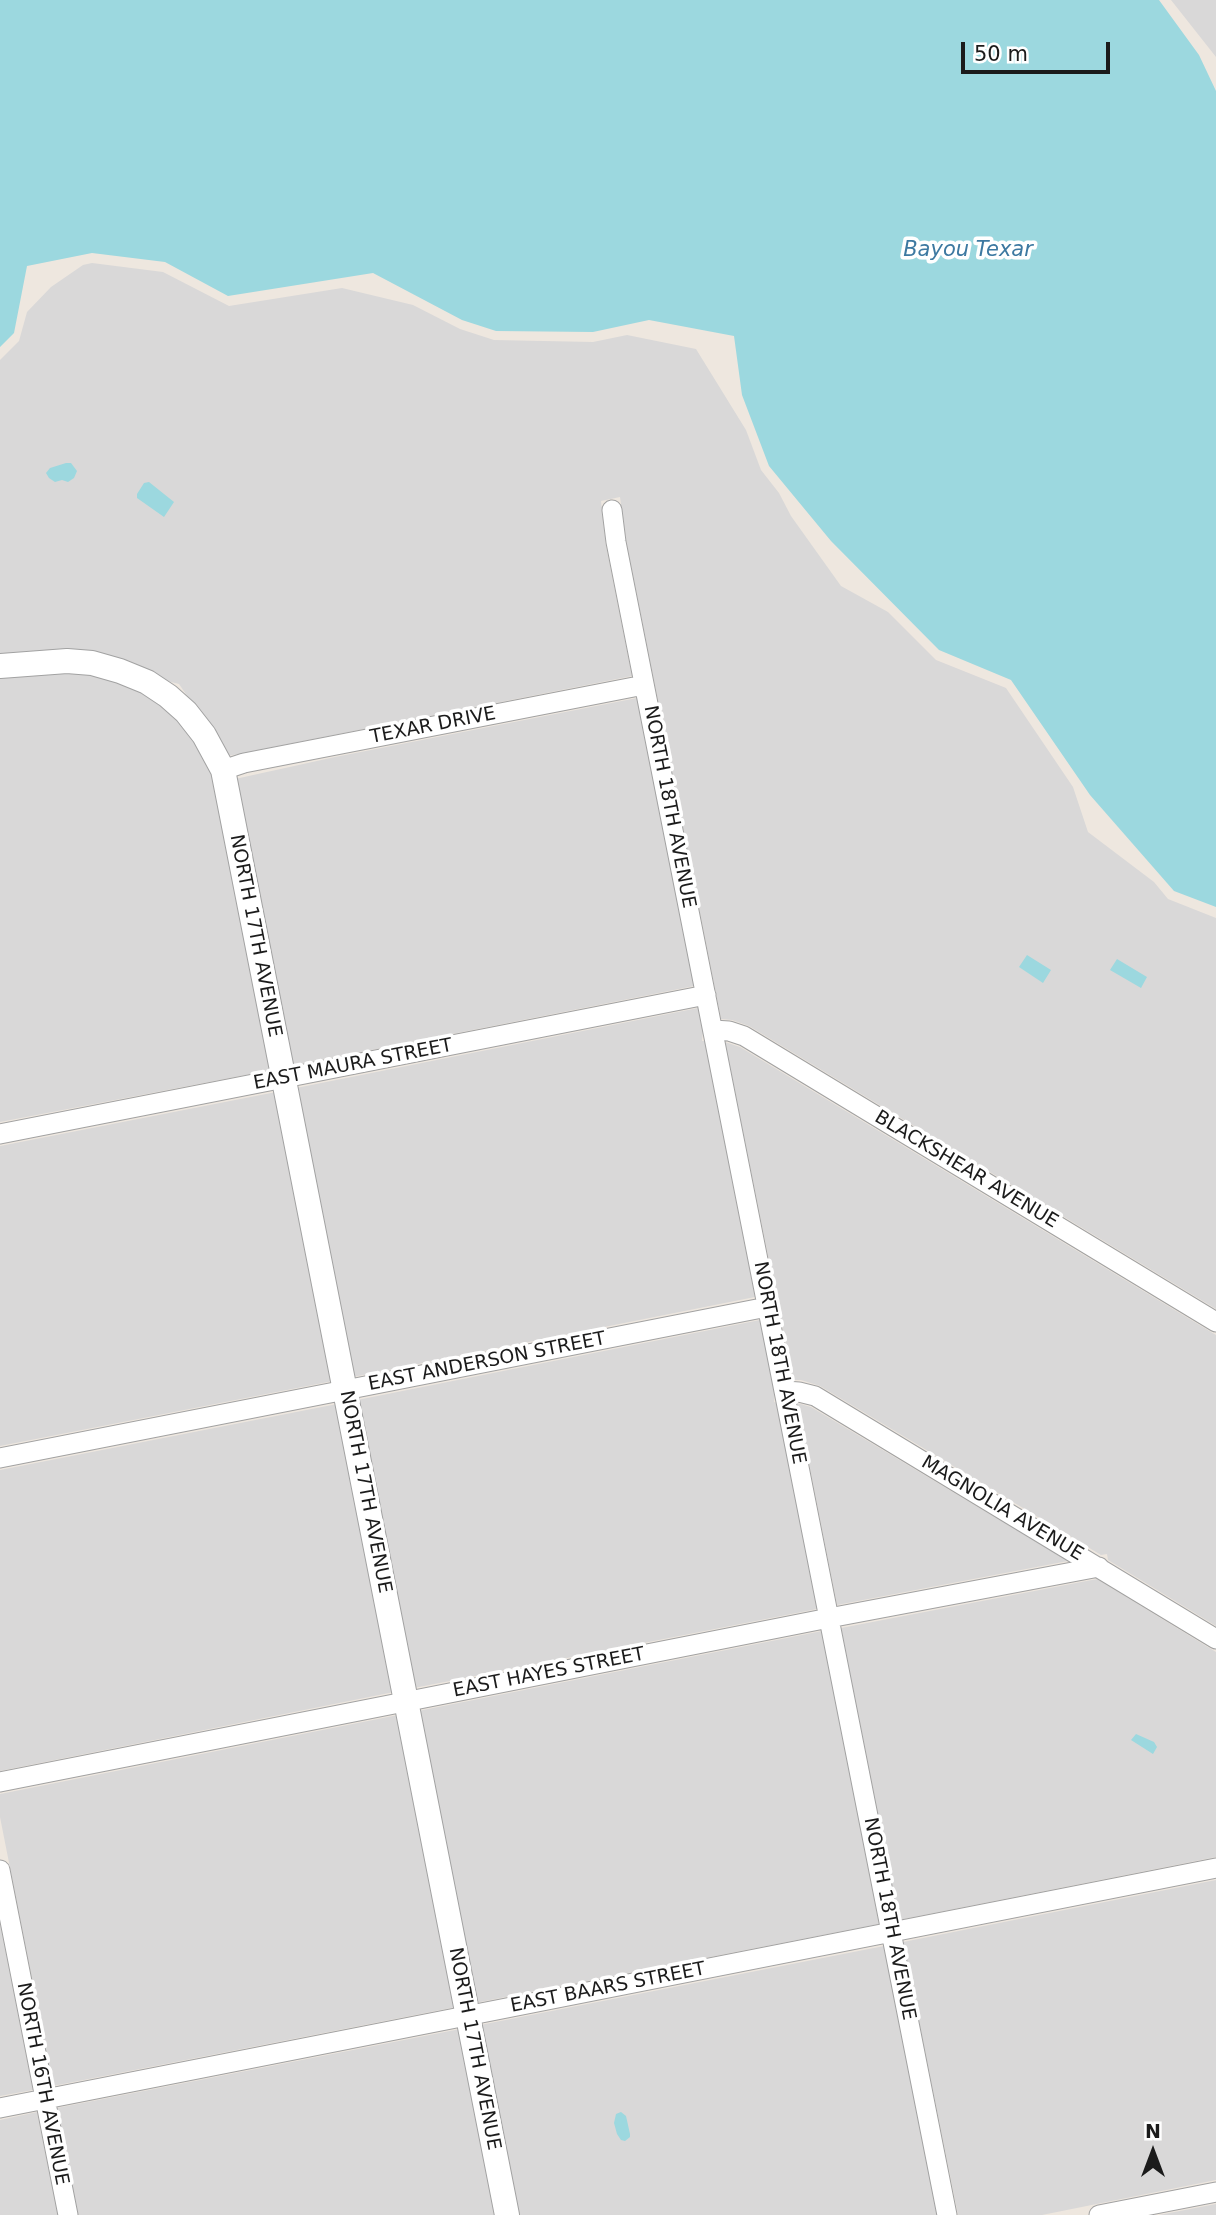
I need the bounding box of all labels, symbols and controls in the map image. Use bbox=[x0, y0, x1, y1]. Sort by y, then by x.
scale bar bbox=[964, 28, 1113, 72]
text: 50 m bbox=[974, 42, 1028, 66]
water label: Bayou Texar bbox=[903, 238, 1033, 264]
street label: TEXAR DRIVE bbox=[368, 703, 498, 749]
street label: NORTH 18TH AVENUE bbox=[638, 704, 700, 910]
street label: NORTH 17TH AVENUE bbox=[224, 833, 286, 1039]
street label: EAST MAURA STREET bbox=[252, 1035, 454, 1095]
street label: BLACKSHEAR AVENUE bbox=[870, 1106, 1062, 1234]
street label: NORTH 18TH AVENUE bbox=[748, 1260, 810, 1466]
street label: EAST ANDERSON STREET bbox=[366, 1328, 608, 1396]
street label: NORTH 17TH AVENUE bbox=[334, 1389, 396, 1595]
street label: MAGNOLIA AVENUE bbox=[917, 1452, 1087, 1566]
street label: EAST HAYES STREET bbox=[451, 1643, 647, 1703]
street label: NORTH 18TH AVENUE bbox=[858, 1816, 920, 2022]
street label: NORTH 17TH AVENUE bbox=[443, 1946, 505, 2152]
street label: EAST BAARS STREET bbox=[509, 1958, 707, 2018]
street label: NORTH 16TH AVENUE bbox=[11, 1981, 73, 2187]
north arrow bbox=[1118, 2117, 1188, 2187]
text: N bbox=[1145, 2120, 1161, 2142]

